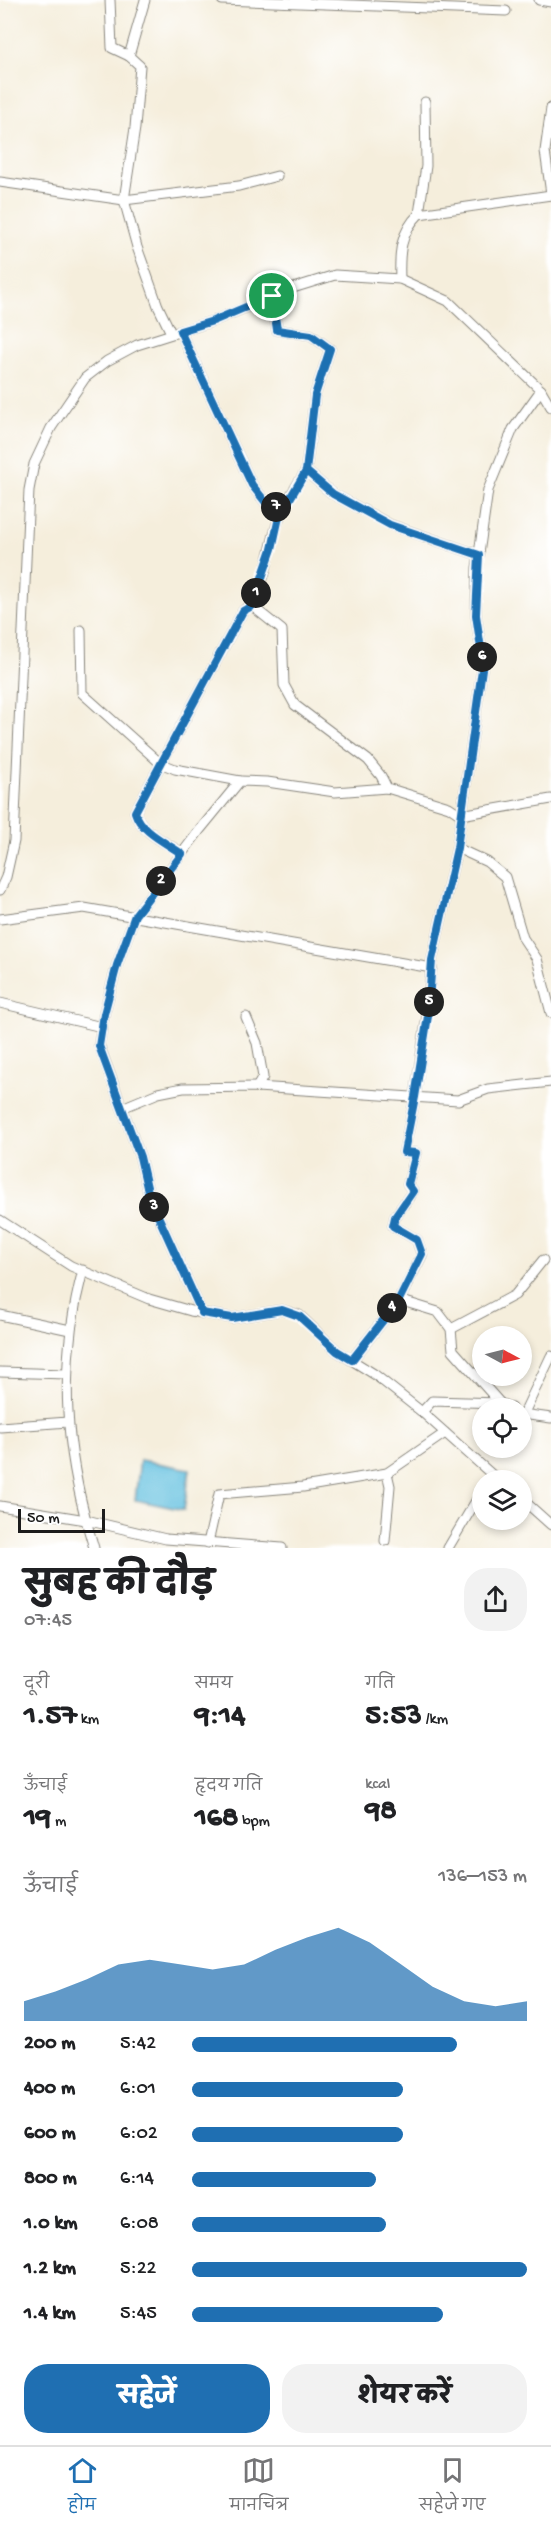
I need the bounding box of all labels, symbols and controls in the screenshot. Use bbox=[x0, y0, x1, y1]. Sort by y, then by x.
pin bbox=[246, 270, 297, 321]
icon: arrive bbox=[255, 279, 288, 312]
pin: 7 bbox=[261, 492, 291, 522]
text: 7 bbox=[272, 497, 280, 516]
pin: 1 bbox=[241, 578, 271, 608]
text: 1 bbox=[253, 583, 259, 602]
pin: 6 bbox=[467, 642, 497, 672]
text: 6 bbox=[478, 647, 486, 666]
pin: 2 bbox=[146, 866, 176, 896]
text: 2 bbox=[157, 871, 165, 890]
pin: 5 bbox=[414, 987, 444, 1017]
text: 5 bbox=[425, 992, 433, 1011]
pin: 3 bbox=[139, 1192, 169, 1222]
text: 3 bbox=[150, 1197, 158, 1216]
pin: 4 bbox=[377, 1293, 407, 1323]
text: 4 bbox=[388, 1298, 396, 1317]
north arrow bbox=[472, 1326, 532, 1386]
map controls bbox=[472, 1326, 532, 1530]
button: locate bbox=[472, 1398, 532, 1458]
button: layers bbox=[472, 1470, 532, 1530]
scale bar bbox=[18, 1506, 105, 1534]
text: 50 m bbox=[27, 1510, 60, 1529]
text: सुबह की दौड़ bbox=[24, 1568, 214, 1606]
button: share bbox=[464, 1568, 527, 1631]
text: 07:45 bbox=[24, 1610, 72, 1633]
text: दूरी bbox=[24, 1676, 49, 1695]
text: समय bbox=[195, 1676, 233, 1695]
text: गति bbox=[365, 1676, 394, 1695]
text: 1.57 bbox=[24, 1700, 77, 1735]
text: 9:14 bbox=[195, 1700, 245, 1735]
text: 5:53 bbox=[365, 1700, 422, 1735]
text: km bbox=[77, 1711, 99, 1730]
text: /km bbox=[422, 1711, 448, 1730]
text: kcal bbox=[365, 1776, 390, 1795]
text: ऊँचाई bbox=[24, 1778, 67, 1797]
text: हृदय गति bbox=[195, 1778, 262, 1797]
text: 98 bbox=[365, 1795, 397, 1830]
text: 19 bbox=[24, 1802, 51, 1837]
text: 168 bbox=[195, 1802, 238, 1837]
text: m bbox=[51, 1813, 66, 1832]
text: bpm bbox=[238, 1813, 270, 1832]
text: 136–153 m bbox=[438, 1866, 527, 1889]
text: ऊँचाई bbox=[24, 1877, 78, 1900]
text: 200 m bbox=[24, 2033, 75, 2056]
text: 5:42 bbox=[120, 2033, 156, 2056]
text: 400 m bbox=[24, 2078, 75, 2101]
text: 6:01 bbox=[120, 2078, 156, 2101]
text: 600 m bbox=[24, 2123, 76, 2146]
text: 6:02 bbox=[120, 2123, 158, 2146]
text: 800 m bbox=[24, 2168, 77, 2191]
text: 6:14 bbox=[120, 2168, 154, 2191]
text: 1.0 km bbox=[24, 2213, 78, 2236]
text: 6:08 bbox=[120, 2213, 159, 2236]
text: 1.2 km bbox=[24, 2258, 76, 2281]
text: 5:22 bbox=[120, 2258, 156, 2281]
text: 1.4 km bbox=[24, 2303, 76, 2326]
text: 5:45 bbox=[120, 2303, 157, 2326]
button: सहेजें bbox=[24, 2364, 270, 2433]
button: शेयर करें bbox=[282, 2364, 527, 2433]
tab: होम bbox=[66, 2454, 99, 2522]
tab: मानचित्र bbox=[230, 2454, 288, 2522]
tab: सहेजे गए bbox=[419, 2454, 485, 2522]

